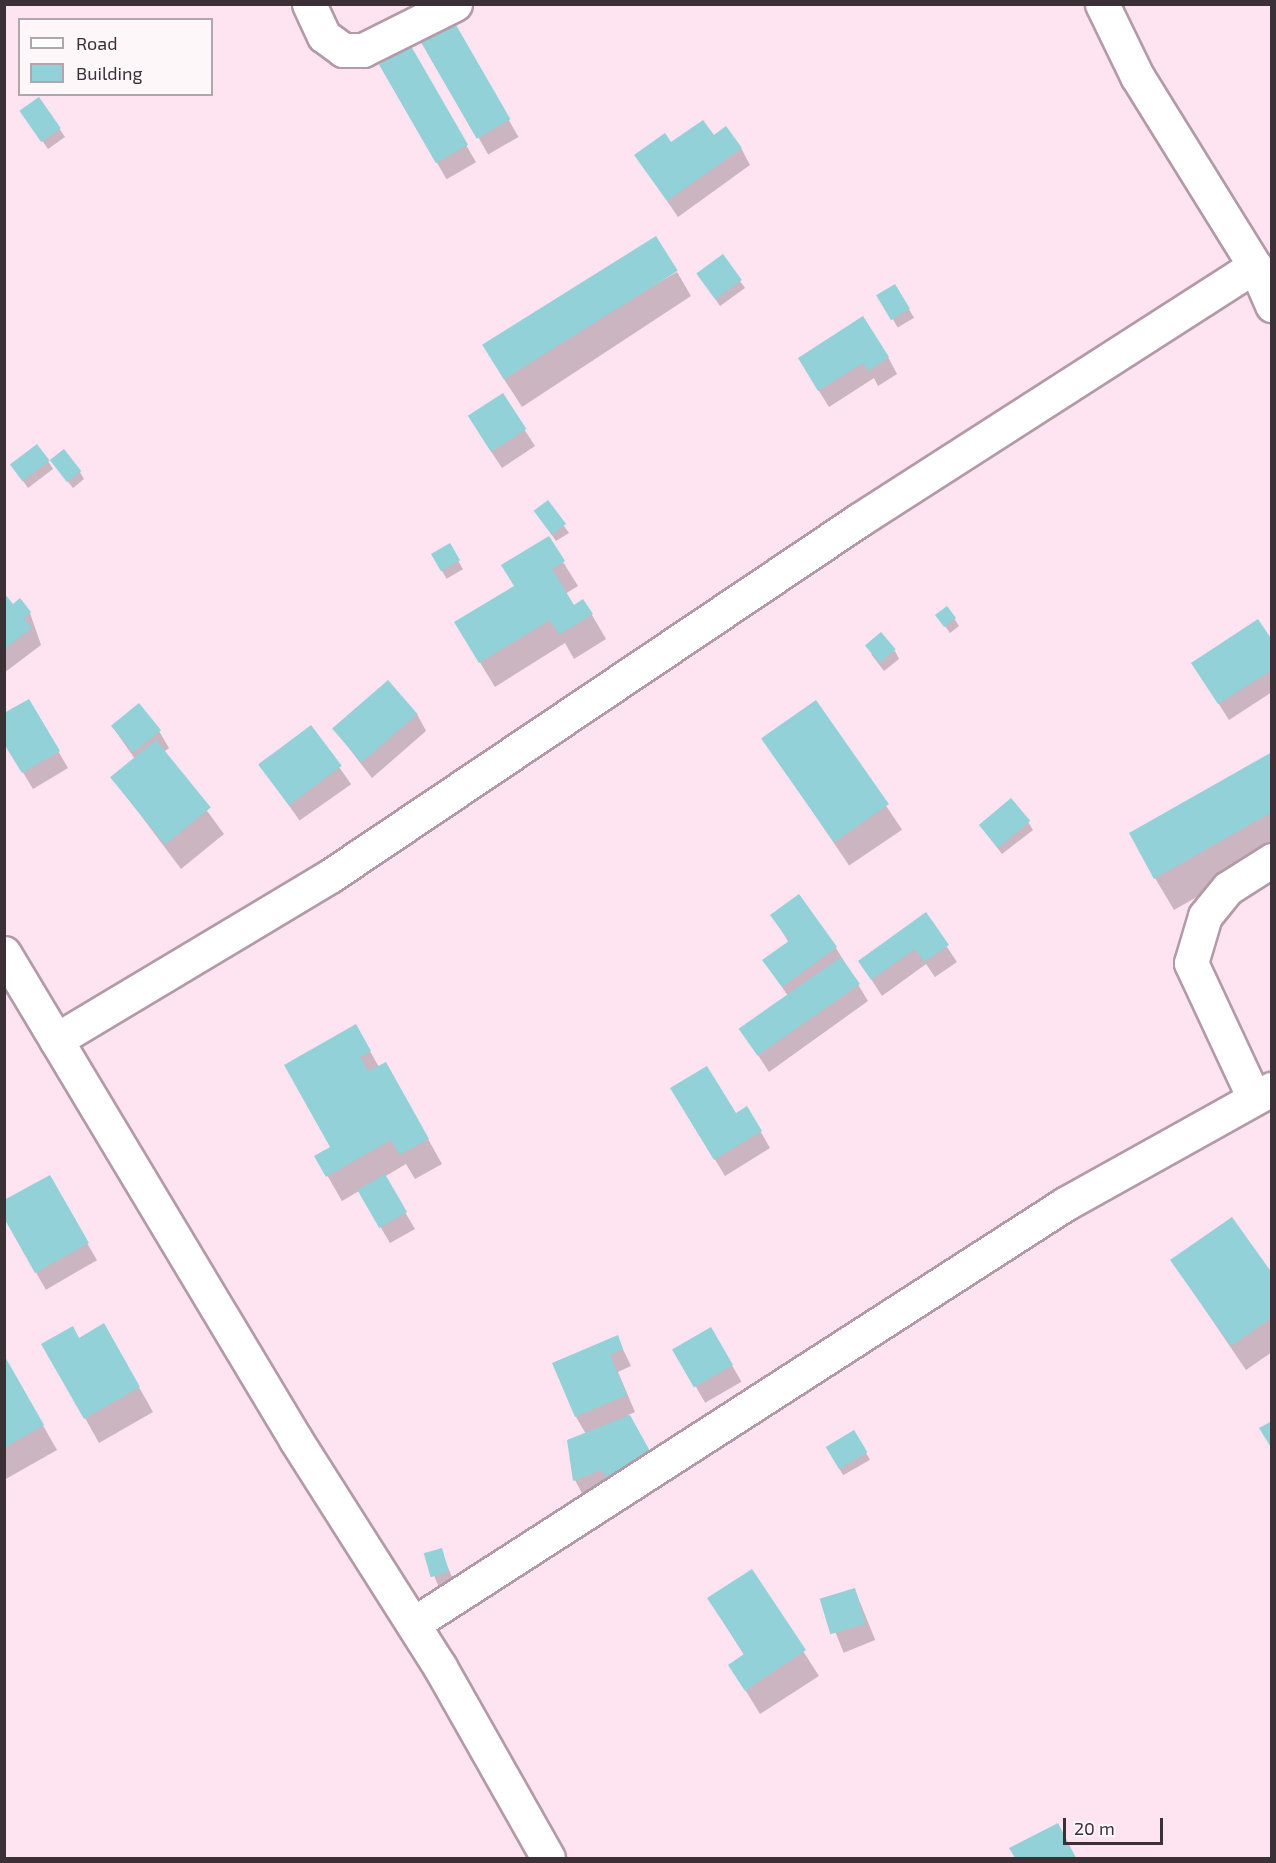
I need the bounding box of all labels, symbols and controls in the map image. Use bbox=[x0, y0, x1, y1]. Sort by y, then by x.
legend bbox=[18, 18, 213, 96]
text: Road bbox=[76, 32, 117, 54]
text: Building bbox=[76, 62, 143, 84]
scale bar bbox=[1066, 1806, 1166, 1844]
text: 20 m bbox=[1074, 1817, 1115, 1839]

